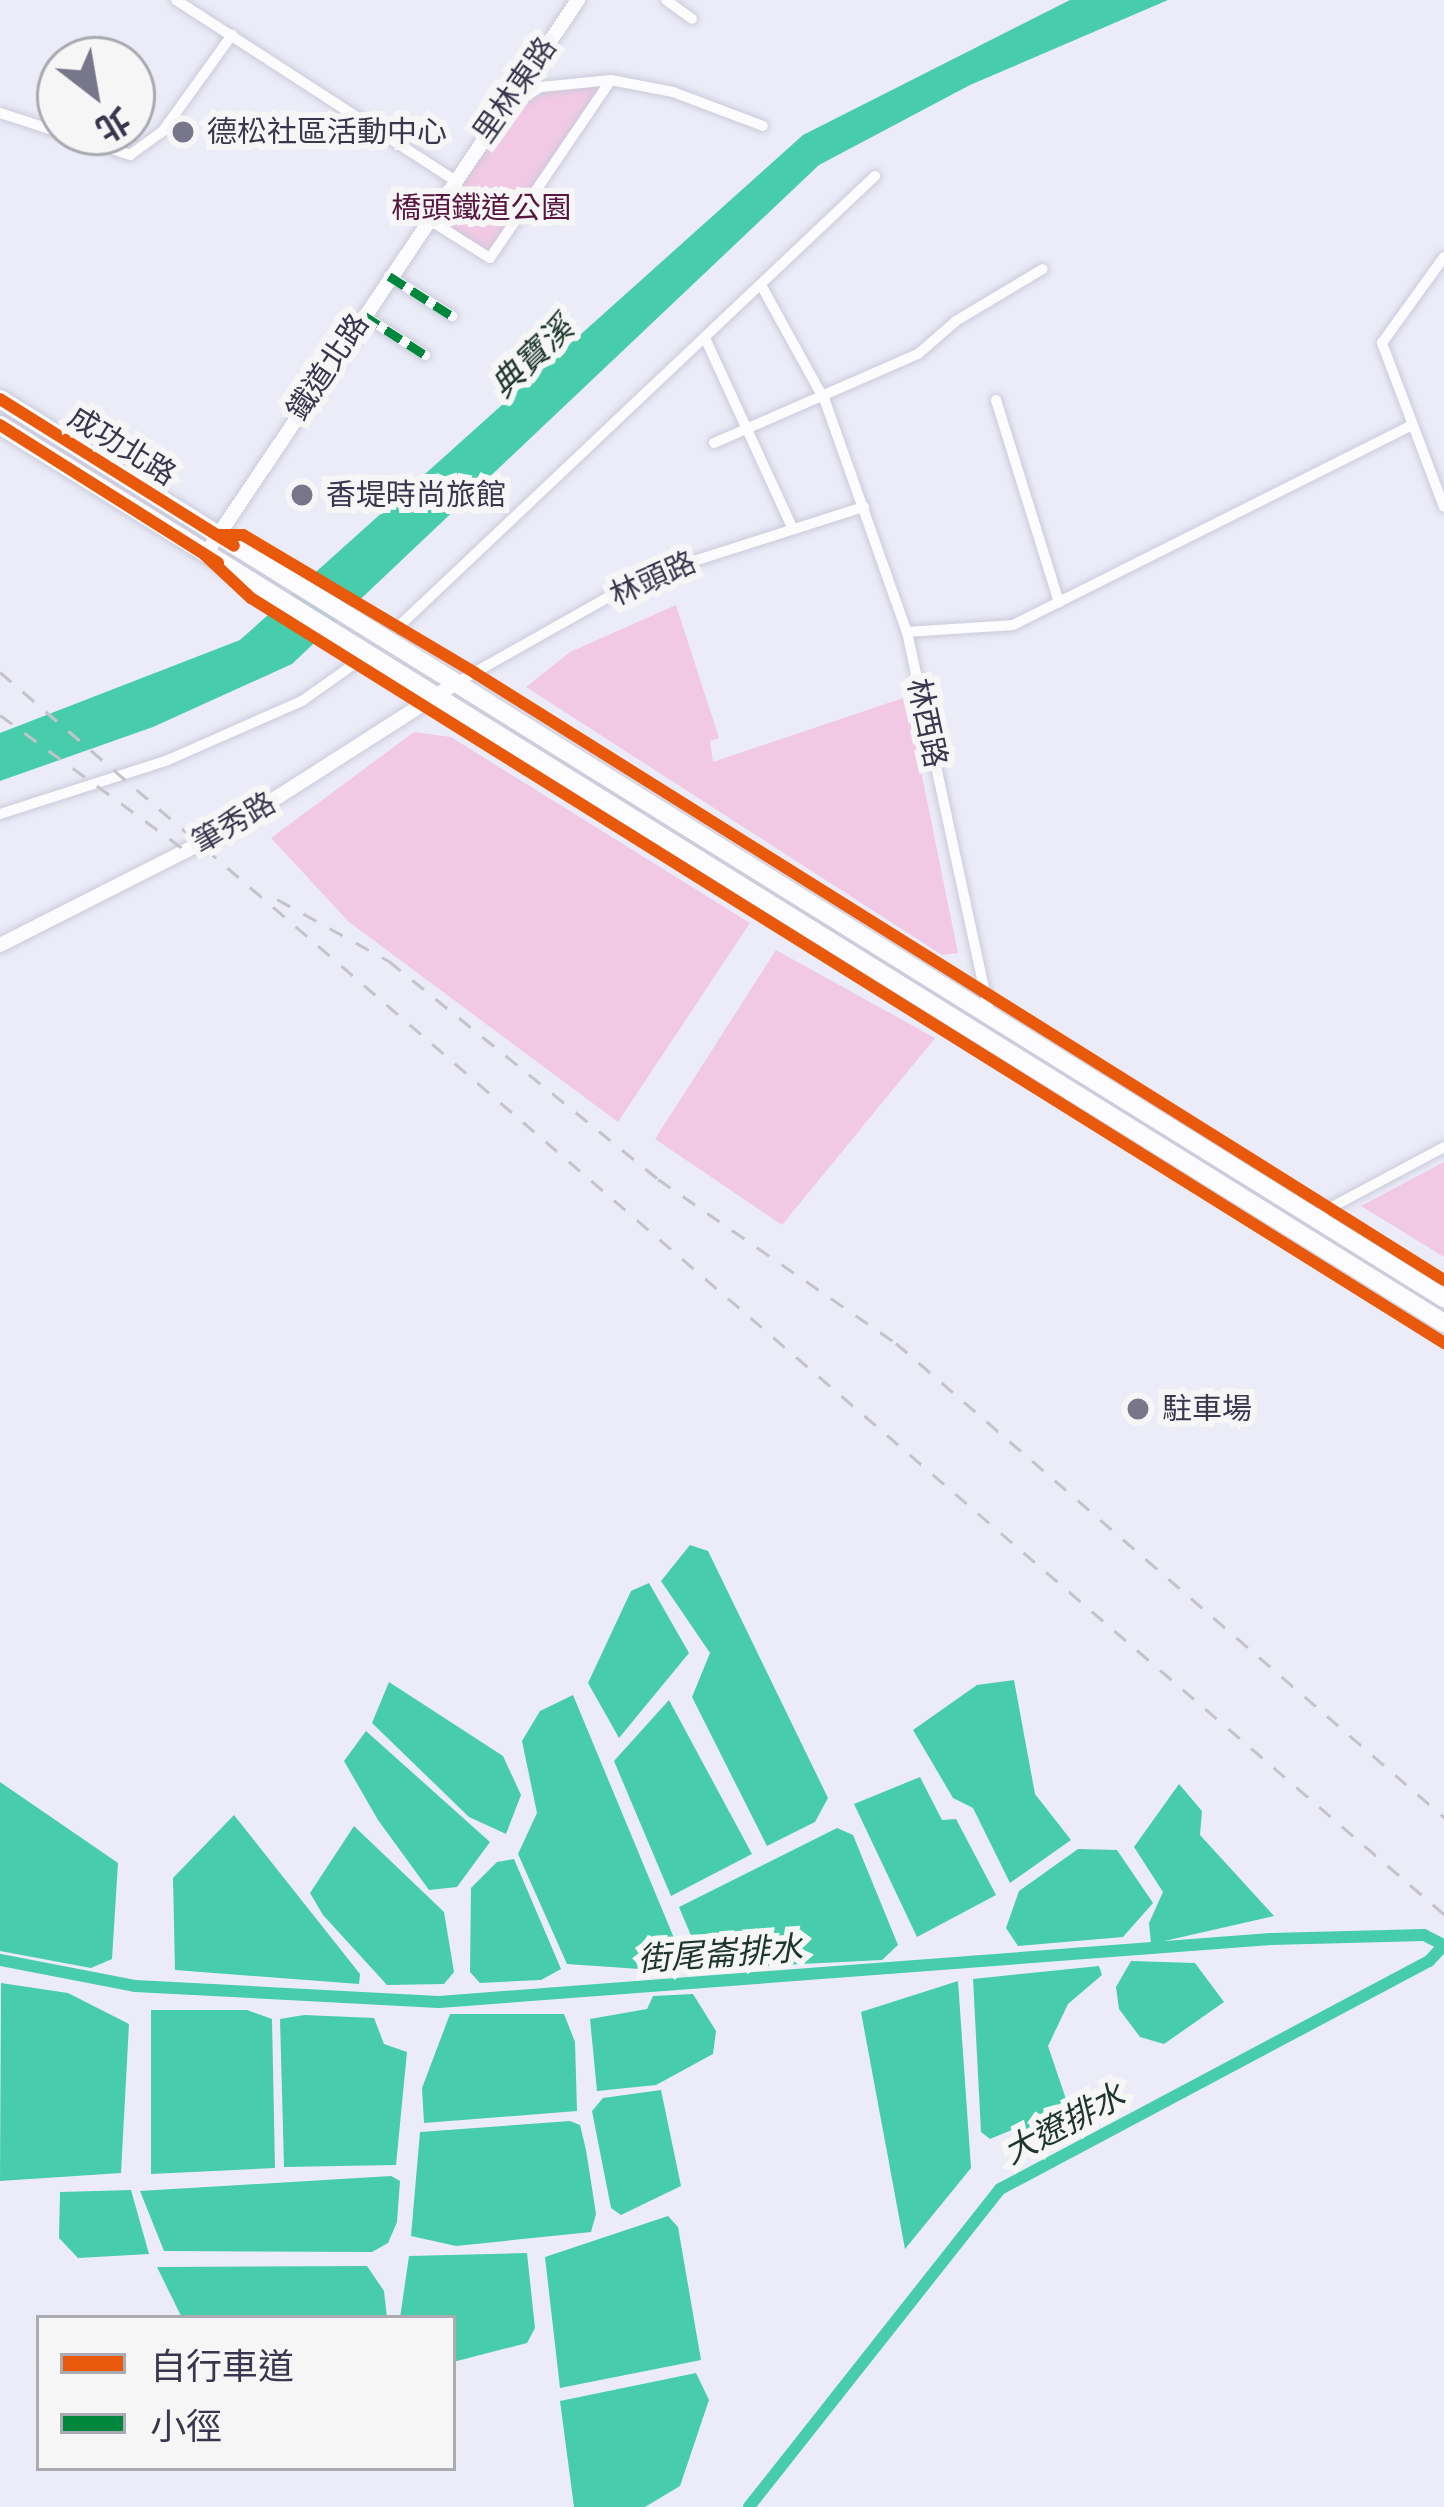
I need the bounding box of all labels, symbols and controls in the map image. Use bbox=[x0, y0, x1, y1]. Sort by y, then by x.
street label: 里林東路 bbox=[466, 31, 564, 149]
north arrow bbox=[36, 36, 156, 156]
text: 北 bbox=[89, 100, 137, 150]
place label: 德松社區活動中心 bbox=[207, 114, 447, 150]
marker: 德松社區活動中心 bbox=[170, 119, 196, 145]
park label: 橋頭鐵道公園 bbox=[391, 190, 571, 226]
street label: 鐵道北路 bbox=[280, 307, 376, 427]
water label: 典寶溪 bbox=[483, 308, 581, 406]
street label: 成功北路 bbox=[62, 399, 182, 493]
place label: 香堤時尚旅館 bbox=[326, 477, 506, 513]
marker: 香堤時尚旅館 bbox=[289, 482, 315, 508]
street label: 林頭路 bbox=[605, 544, 701, 614]
street label: 林西路 bbox=[900, 675, 954, 771]
street label: 筆秀路 bbox=[186, 785, 282, 861]
place label: 駐車場 bbox=[1162, 1391, 1252, 1427]
marker: 駐車場 bbox=[1125, 1396, 1151, 1422]
water label: 街尾崙排水 bbox=[636, 1928, 804, 1980]
water label: 大遼排水 bbox=[996, 2076, 1132, 2172]
legend bbox=[36, 2315, 456, 2471]
text: 自行車道 bbox=[150, 2345, 294, 2387]
text: 小徑 bbox=[150, 2405, 222, 2447]

